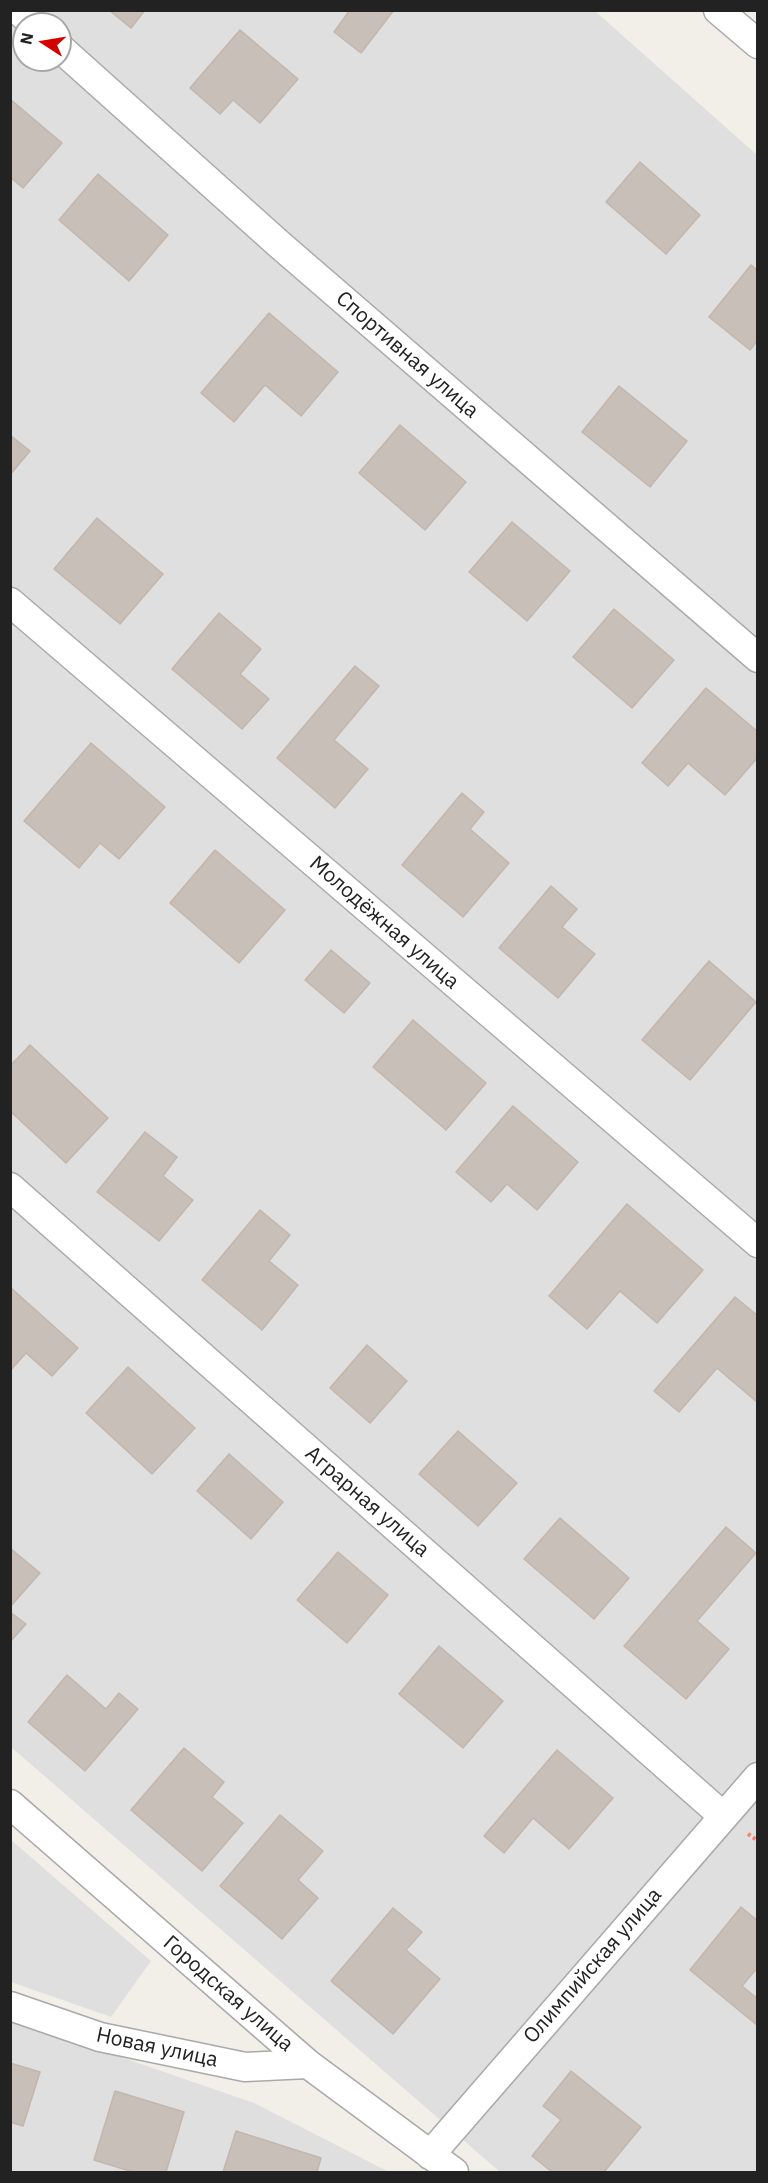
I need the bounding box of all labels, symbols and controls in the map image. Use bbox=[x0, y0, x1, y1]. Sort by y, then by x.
north arrow bbox=[12, 12, 72, 72]
text: N bbox=[15, 31, 37, 46]
street label: Спортивная улица bbox=[331, 286, 483, 424]
street label: Молодёжная улица bbox=[304, 851, 464, 995]
street label: Аграрная улица bbox=[300, 1441, 434, 1563]
street label: Олимпийская улица bbox=[519, 1883, 667, 2049]
street label: Городская улица bbox=[158, 1931, 298, 2057]
street label: Новая улица bbox=[94, 2023, 220, 2073]

